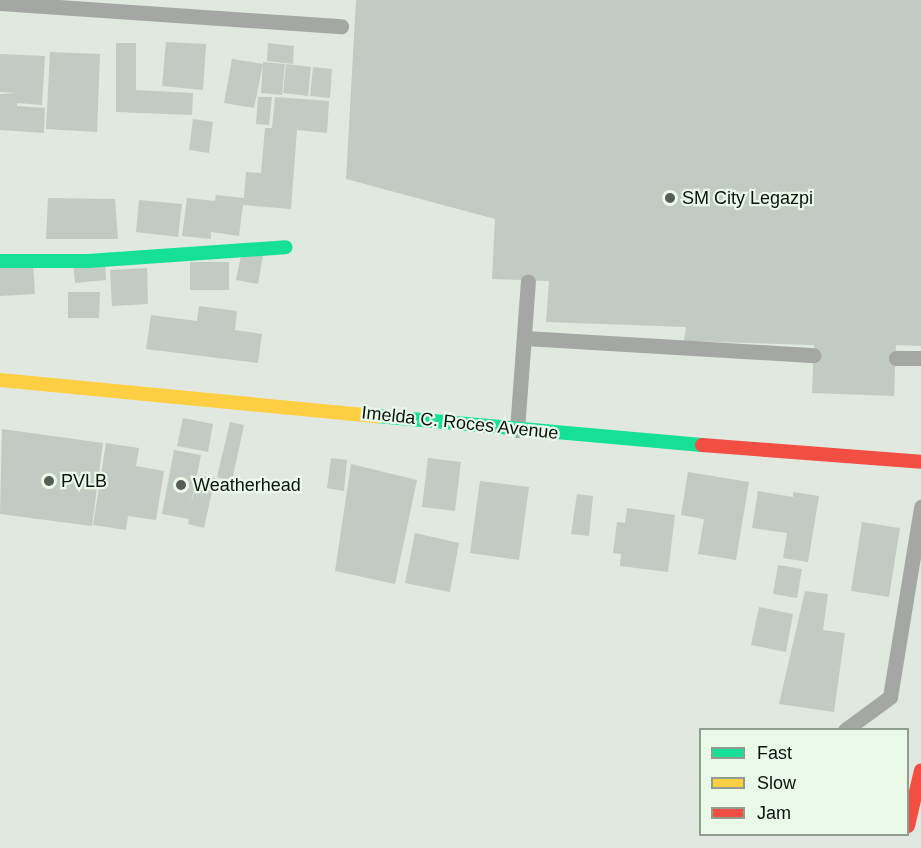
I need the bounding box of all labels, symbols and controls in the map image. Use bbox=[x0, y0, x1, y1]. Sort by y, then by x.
place label: SM City Legazpi bbox=[682, 187, 813, 209]
marker: SM City Legazpi bbox=[663, 191, 677, 205]
street label: Imelda C. Roces Avenue bbox=[360, 402, 560, 444]
place label: PVLB bbox=[61, 470, 107, 492]
marker: PVLB bbox=[42, 474, 56, 488]
place label: Weatherhead bbox=[193, 474, 301, 496]
marker: Weatherhead bbox=[174, 478, 188, 492]
legend bbox=[699, 728, 909, 836]
text: Fast bbox=[757, 743, 792, 763]
text: Slow bbox=[757, 773, 796, 793]
text: Jam bbox=[757, 803, 791, 823]

